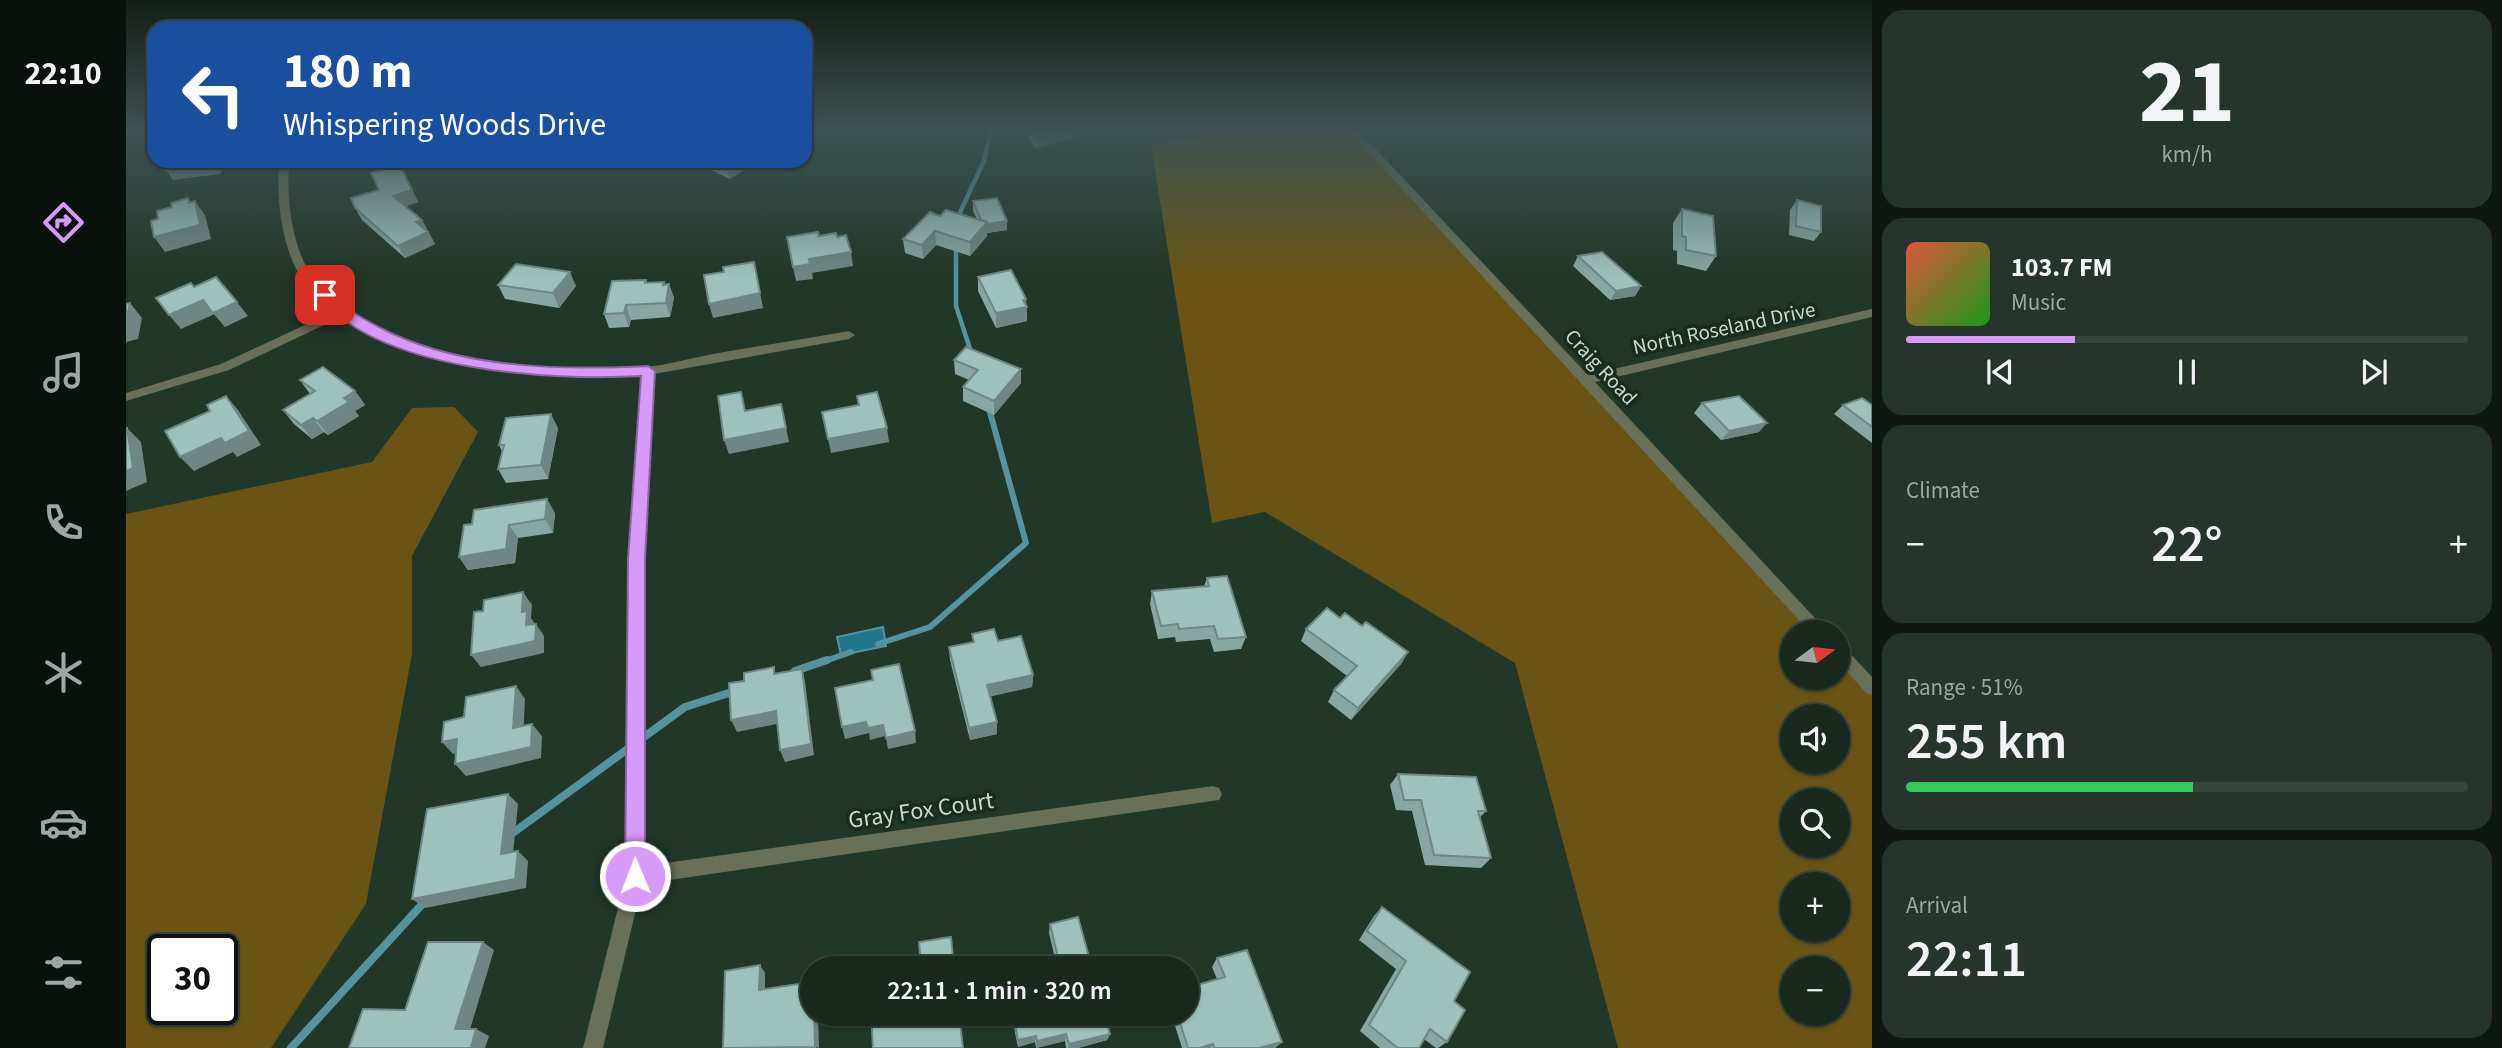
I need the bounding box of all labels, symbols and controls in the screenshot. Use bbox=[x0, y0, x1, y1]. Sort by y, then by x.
text: 21 bbox=[2139, 28, 2235, 157]
text: 180 m bbox=[283, 37, 412, 107]
icon: left bbox=[168, 49, 259, 140]
text: 22:10 bbox=[24, 51, 102, 97]
text: Whispering Woods Drive bbox=[283, 102, 606, 148]
text: km/h bbox=[2161, 138, 2213, 171]
icon: directions bbox=[39, 198, 88, 247]
text: 103.7 FM bbox=[2011, 249, 2112, 286]
pin bbox=[295, 265, 355, 325]
icon: arrive bbox=[306, 276, 344, 314]
text: Music bbox=[2011, 286, 2066, 319]
street label: North Roseland Drive bbox=[1630, 294, 1818, 362]
street label: Craig Road bbox=[1558, 322, 1644, 412]
icon: music bbox=[39, 348, 88, 397]
icon: previous bbox=[1981, 353, 2019, 391]
icon: pause bbox=[2168, 353, 2206, 391]
icon: next bbox=[2355, 353, 2393, 391]
text: Climate bbox=[1906, 474, 1980, 507]
icon: phone bbox=[39, 498, 88, 547]
text: 22° bbox=[2151, 508, 2223, 582]
text: − bbox=[1906, 518, 1925, 572]
text: + bbox=[2449, 518, 2468, 572]
north arrow bbox=[1780, 620, 1850, 690]
map controls bbox=[1780, 620, 1850, 1026]
icon: climate bbox=[39, 648, 88, 697]
text: Range · 51% bbox=[1906, 671, 2023, 704]
button: sound bbox=[1780, 704, 1850, 774]
text: 255 km bbox=[1906, 705, 2067, 779]
street label: Gray Fox Court bbox=[846, 783, 996, 838]
button: search bbox=[1780, 788, 1850, 858]
icon: car bbox=[39, 798, 88, 847]
position arrow bbox=[598, 839, 672, 913]
button: + bbox=[1780, 872, 1850, 942]
text: Arrival bbox=[1906, 889, 1968, 922]
text: 22:11 bbox=[1906, 923, 2027, 997]
speed limit sign: 30 bbox=[147, 934, 238, 1025]
icon: filters bbox=[39, 948, 88, 997]
button: − bbox=[1780, 956, 1850, 1026]
text: 22:11 · 1 min · 320 m bbox=[887, 972, 1112, 1009]

